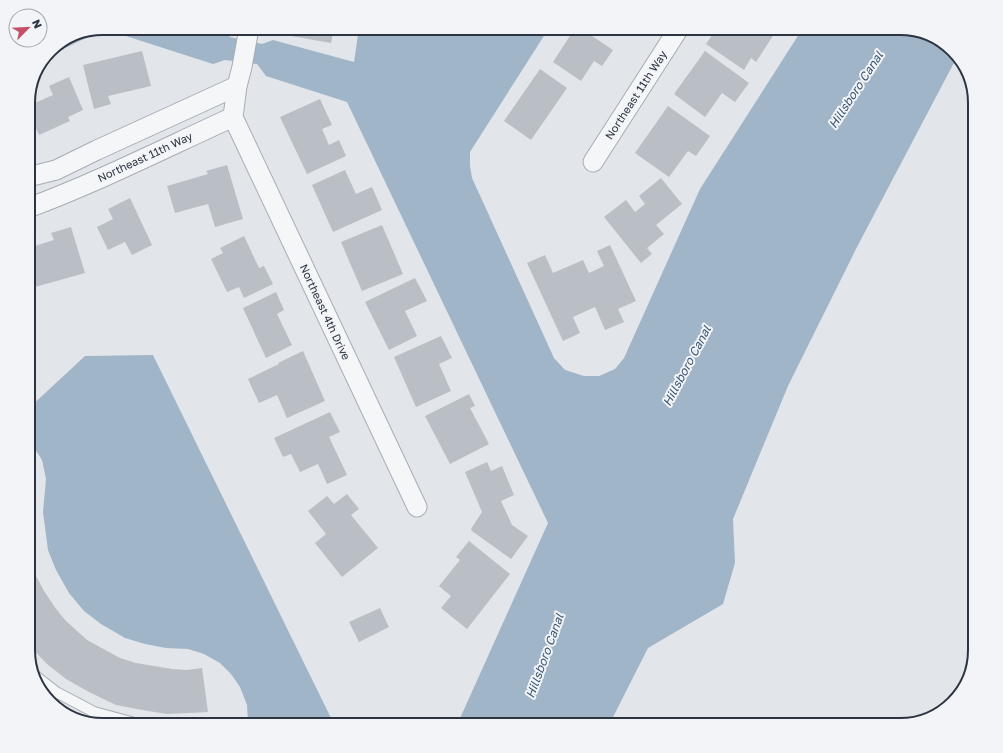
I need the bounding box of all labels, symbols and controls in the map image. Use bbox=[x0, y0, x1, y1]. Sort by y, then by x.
north arrow bbox=[8, 8, 48, 48]
text: N bbox=[30, 17, 45, 30]
water label: Hillsboro Canal bbox=[825, 47, 887, 131]
street label: Northeast 11th Way bbox=[602, 48, 669, 141]
street label: Northeast 11th Way bbox=[95, 129, 194, 184]
street label: Northeast 4th Drive bbox=[298, 262, 353, 362]
water label: Hillsboro Canal bbox=[659, 322, 715, 408]
water label: Hillsboro Canal bbox=[522, 611, 567, 700]

